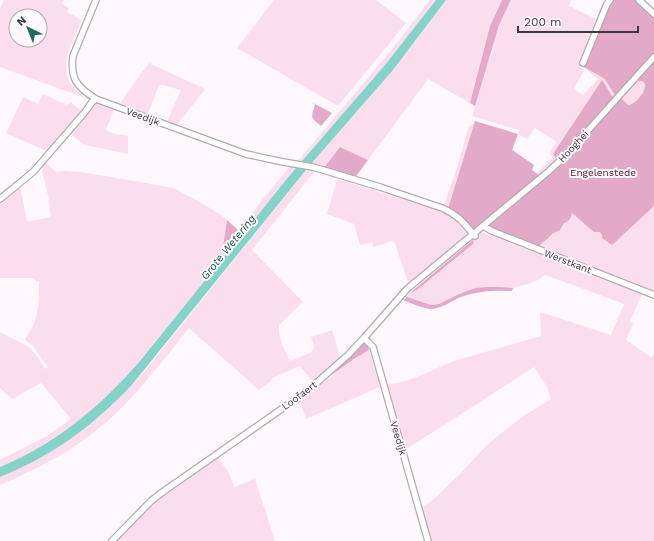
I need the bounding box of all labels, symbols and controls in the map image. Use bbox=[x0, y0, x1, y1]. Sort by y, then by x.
north arrow bbox=[8, 8, 48, 48]
scale bar bbox=[518, 8, 638, 34]
text: N bbox=[14, 14, 29, 29]
text: 200 m bbox=[524, 15, 561, 29]
street label: Veedijk bbox=[125, 105, 161, 128]
street label: Hooghei bbox=[556, 128, 591, 164]
park label: Engelenstede bbox=[570, 167, 636, 178]
water label: Grote Wetering bbox=[198, 212, 259, 282]
street label: Werstkant bbox=[543, 247, 594, 276]
street label: Loofaert bbox=[280, 378, 320, 412]
street label: Veedijk bbox=[388, 420, 409, 457]

